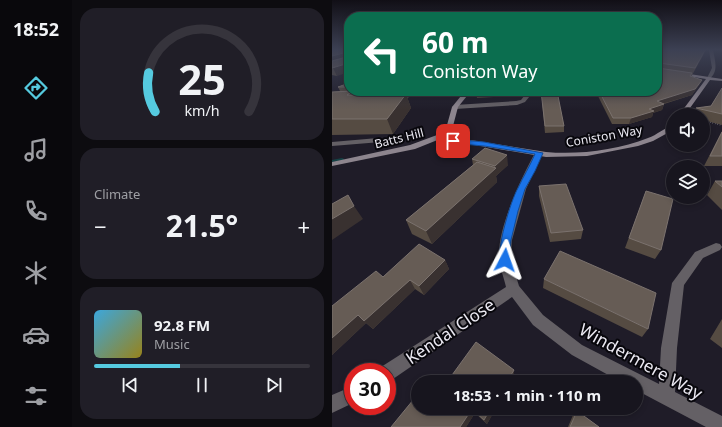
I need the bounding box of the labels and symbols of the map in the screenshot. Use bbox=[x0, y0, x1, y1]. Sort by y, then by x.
street label: Coniston Way bbox=[565, 121, 644, 151]
street label: Batts Hill bbox=[373, 124, 425, 152]
pin bbox=[436, 124, 470, 158]
position arrow bbox=[484, 239, 526, 281]
street label: Kendal Close bbox=[401, 293, 499, 369]
street label: Windermere Way bbox=[575, 318, 707, 405]
speed limit sign: 30 bbox=[344, 363, 396, 415]

